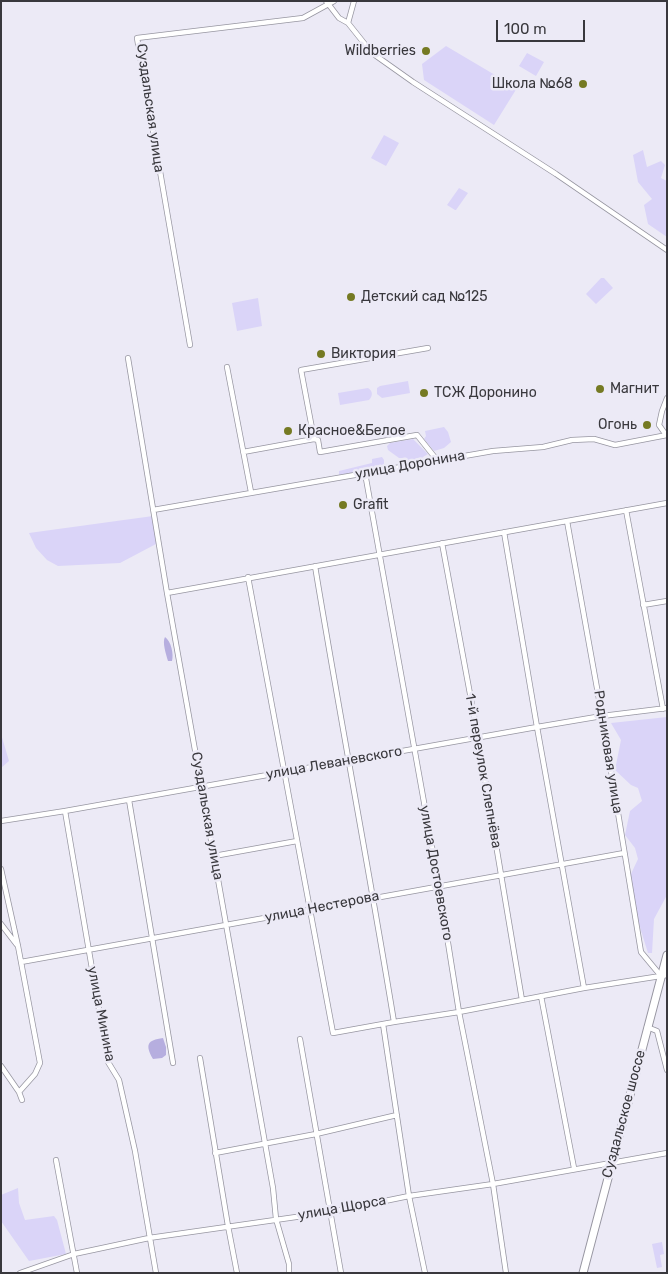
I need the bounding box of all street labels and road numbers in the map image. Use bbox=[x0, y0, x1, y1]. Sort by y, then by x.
street label: Суздальская улица bbox=[133, 43, 167, 173]
street label: улица Доронина bbox=[354, 447, 466, 483]
street label: Родниковая улица bbox=[590, 689, 626, 815]
street label: 1-й переулок Слепнёва bbox=[461, 692, 505, 850]
street label: улица Леваневского bbox=[265, 743, 403, 783]
street label: Суздальская улица bbox=[187, 751, 227, 881]
street label: улица Достоевского bbox=[416, 804, 456, 942]
street label: улица Нестерова bbox=[263, 888, 381, 926]
street label: улица Минина bbox=[84, 965, 118, 1063]
street label: Суздальское шоссе bbox=[599, 1048, 649, 1180]
street label: улица Щорса bbox=[297, 1192, 387, 1224]

